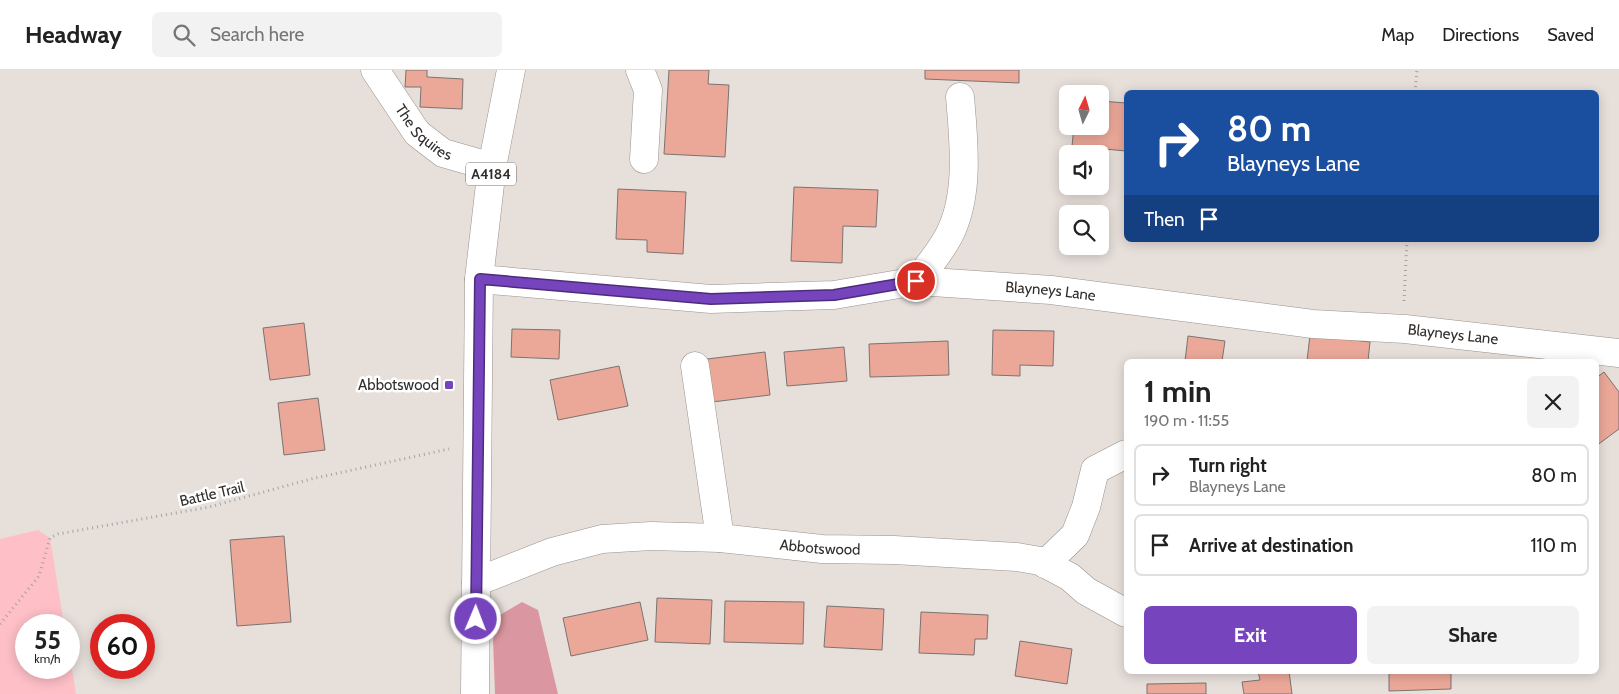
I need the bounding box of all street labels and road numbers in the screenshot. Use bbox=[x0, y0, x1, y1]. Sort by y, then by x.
street label: The Squires bbox=[391, 101, 454, 164]
road number: A4184 bbox=[466, 162, 516, 186]
street label: Blayneys Lane bbox=[1005, 278, 1097, 305]
street label: Blayneys Lane bbox=[1407, 320, 1499, 348]
street label: Battle Trail bbox=[178, 478, 247, 510]
street label: Abbotswood bbox=[779, 535, 861, 559]

